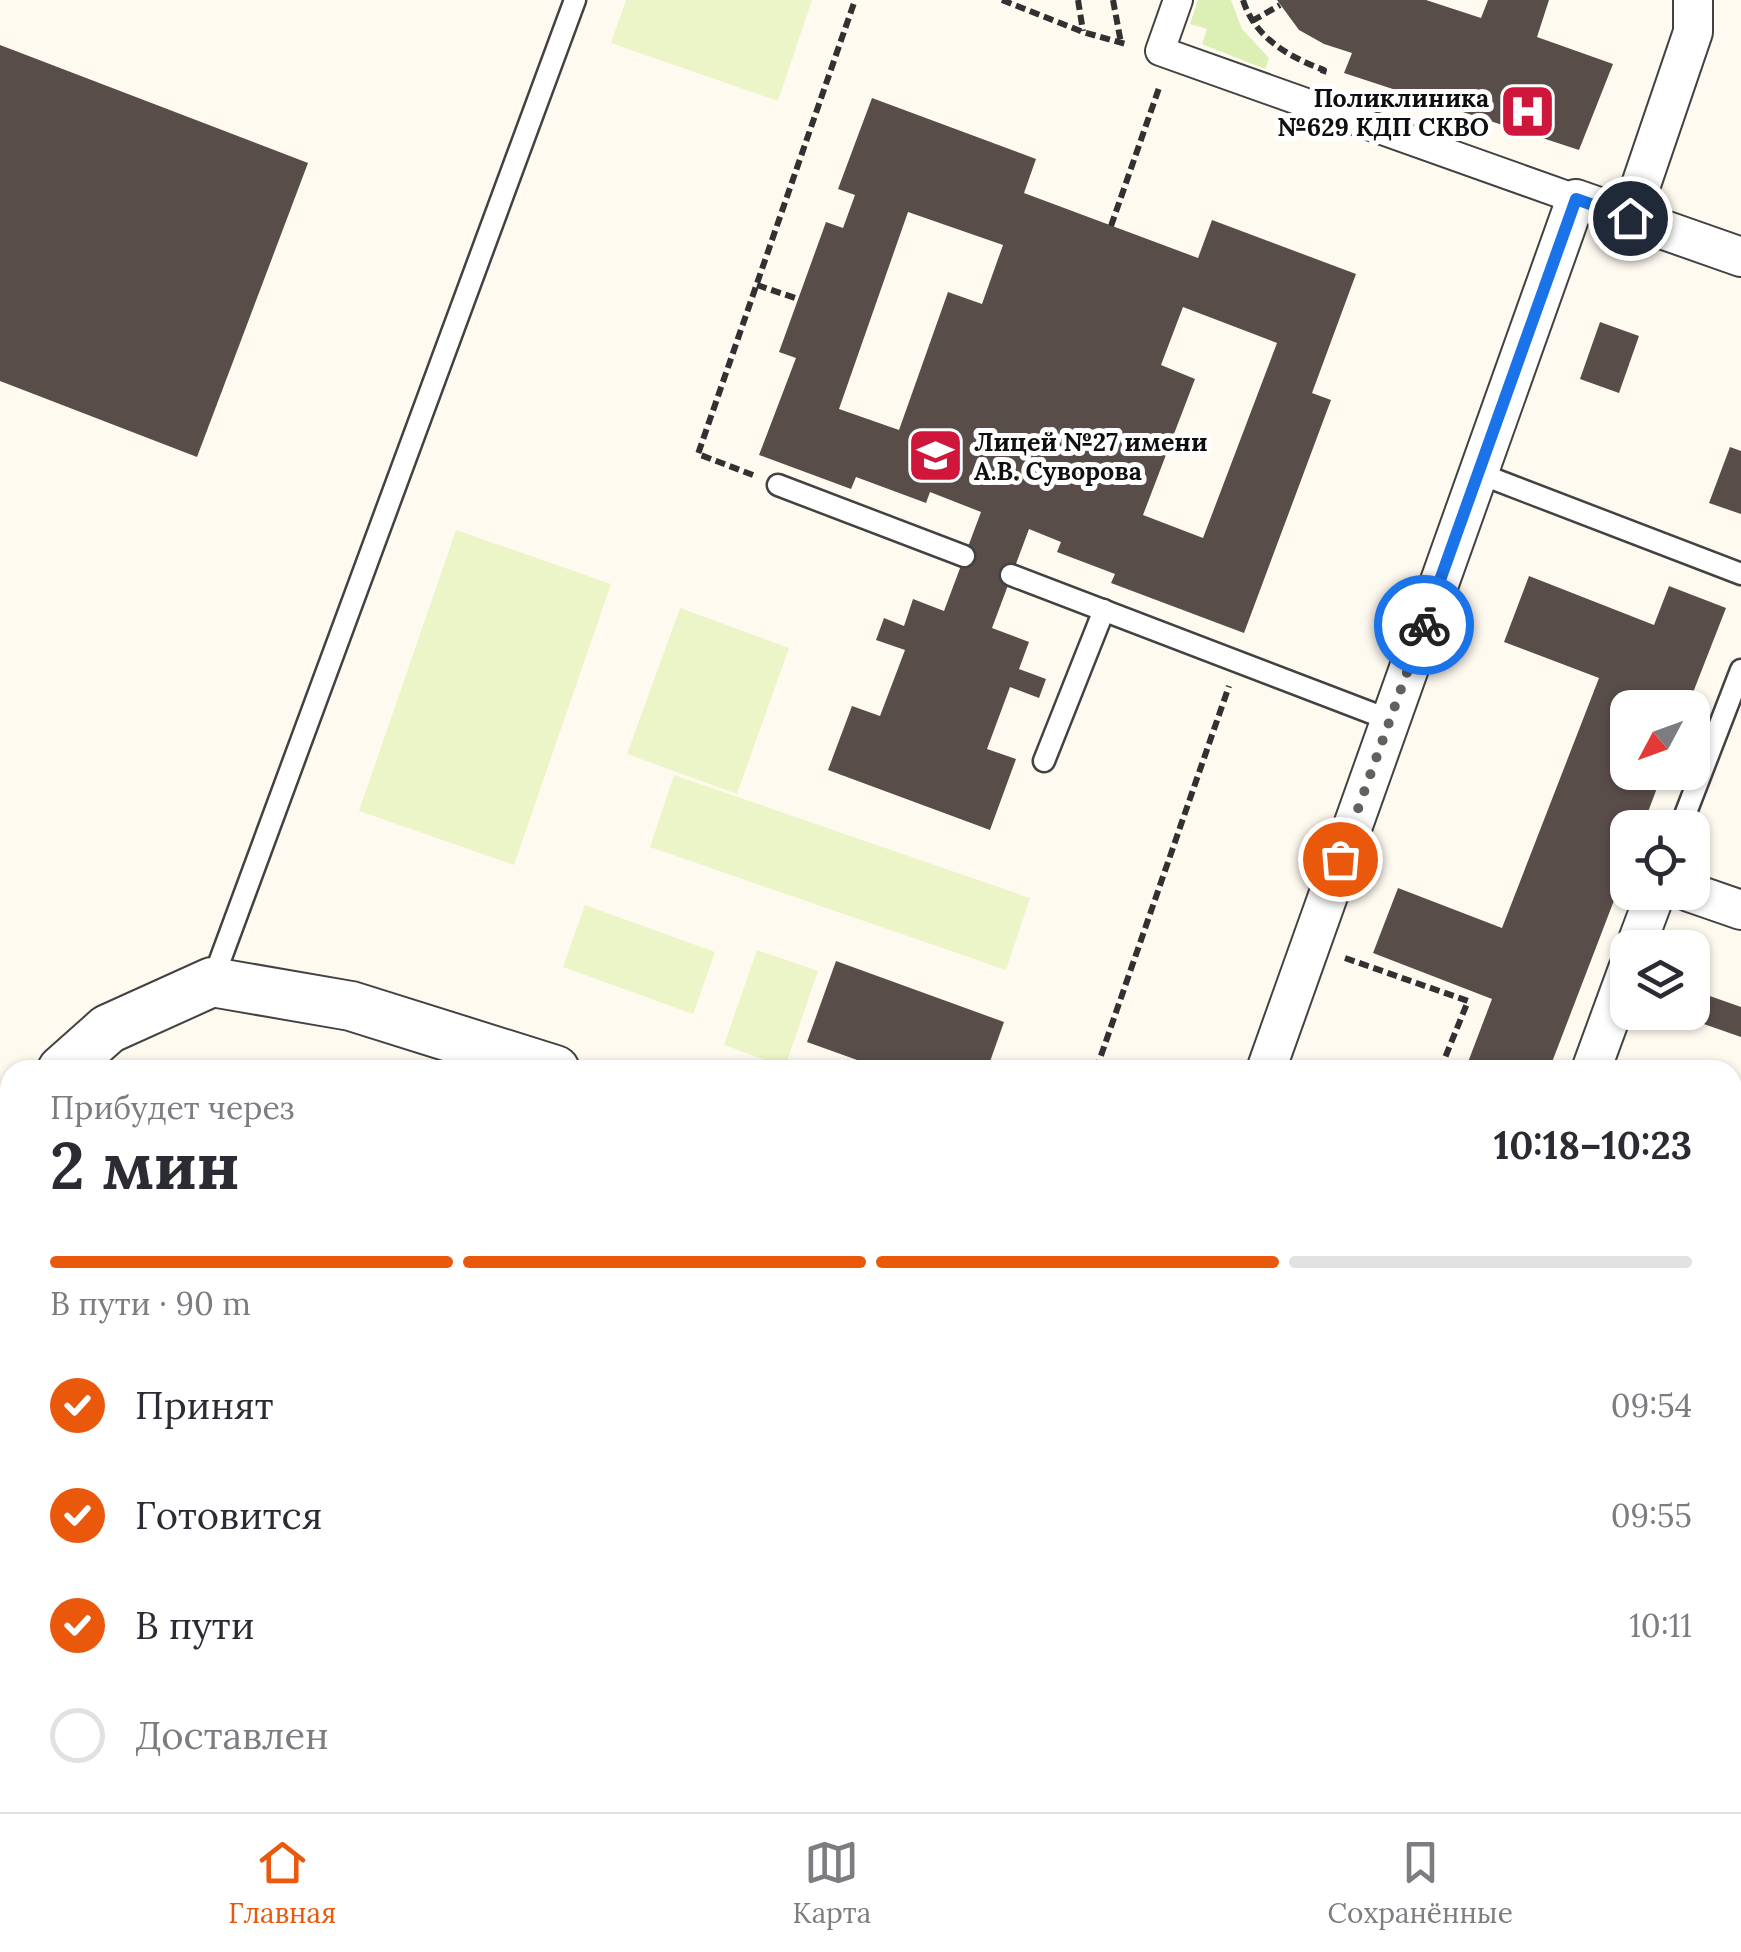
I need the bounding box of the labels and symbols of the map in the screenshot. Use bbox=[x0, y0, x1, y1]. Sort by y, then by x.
place label: Поликлиника №629 КДП СКВО bbox=[1277, 82, 1489, 143]
hospital icon: Поликлиника №629 КДП СКВО bbox=[1498, 82, 1558, 142]
pin bbox=[1588, 176, 1673, 261]
school or university icon: Лицей №27 имени А.В. Суворова bbox=[905, 426, 965, 486]
place label: Лицей №27 имени А.В. Суворова bbox=[974, 426, 1207, 487]
courier bbox=[1374, 575, 1474, 675]
north arrow bbox=[1610, 690, 1710, 790]
pin bbox=[1298, 817, 1383, 902]

